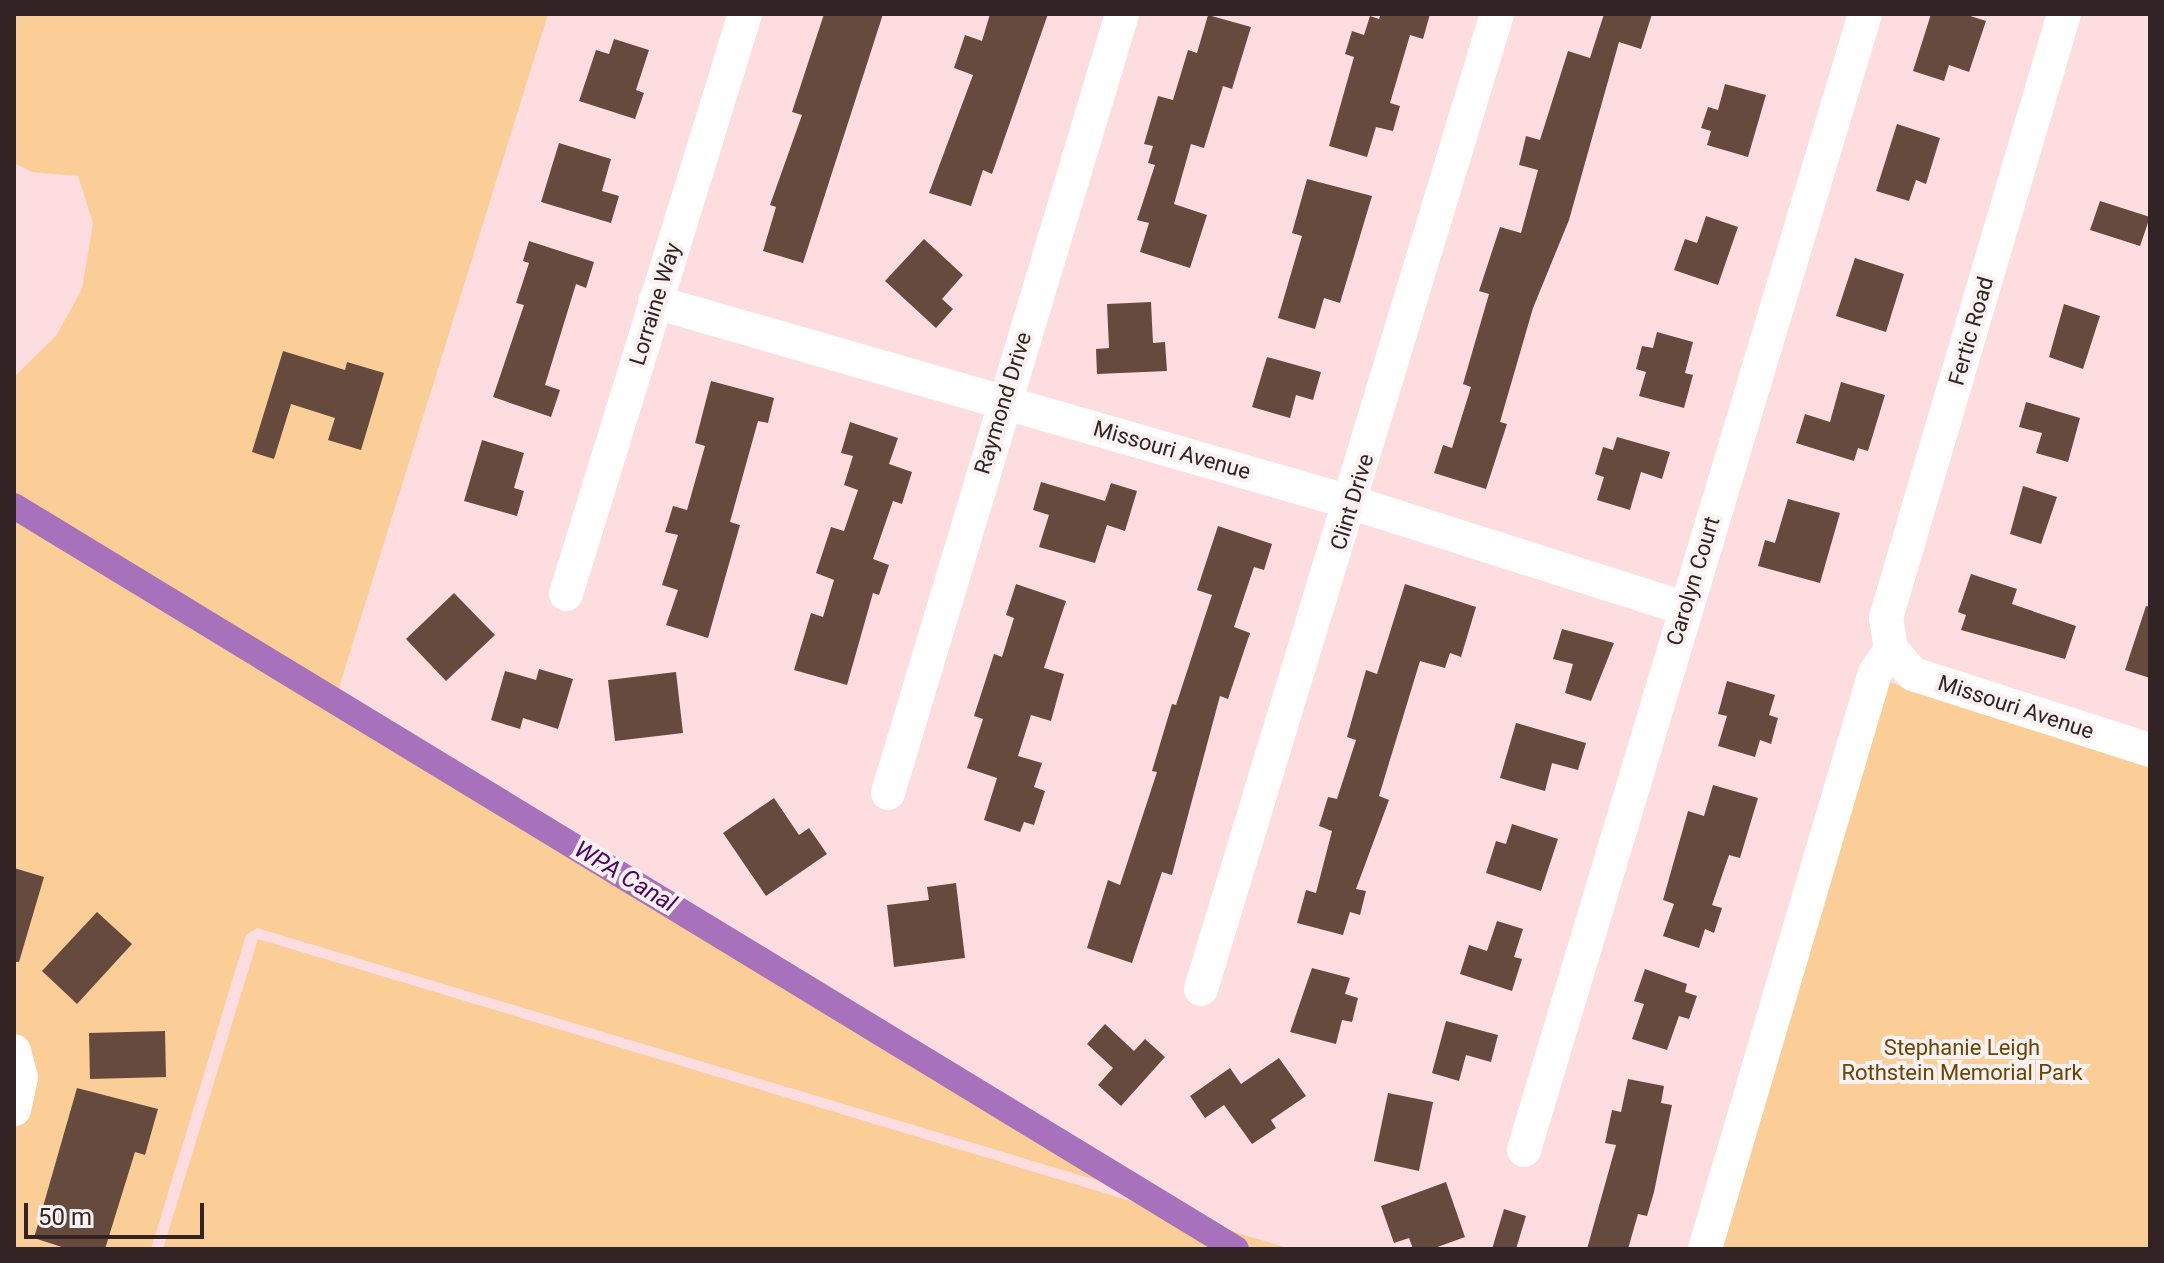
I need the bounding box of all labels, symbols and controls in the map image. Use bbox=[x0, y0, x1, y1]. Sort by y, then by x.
street label: Lorraine Way bbox=[624, 239, 686, 369]
street label: Fertic Road bbox=[1943, 274, 1999, 388]
street label: Raymond Drive bbox=[969, 329, 1037, 477]
street label: Missouri Avenue bbox=[1090, 415, 1254, 485]
street label: Clint Drive bbox=[1325, 451, 1379, 553]
street label: Carolyn Court bbox=[1661, 513, 1725, 649]
street label: Missouri Avenue bbox=[1935, 669, 2097, 745]
water label: WPA Canal bbox=[569, 835, 681, 919]
park label: Stephanie Leigh Rothstein Memorial Park bbox=[1841, 1034, 2083, 1086]
scale bar bbox=[28, 1187, 208, 1237]
text: 50 m bbox=[38, 1203, 92, 1231]

